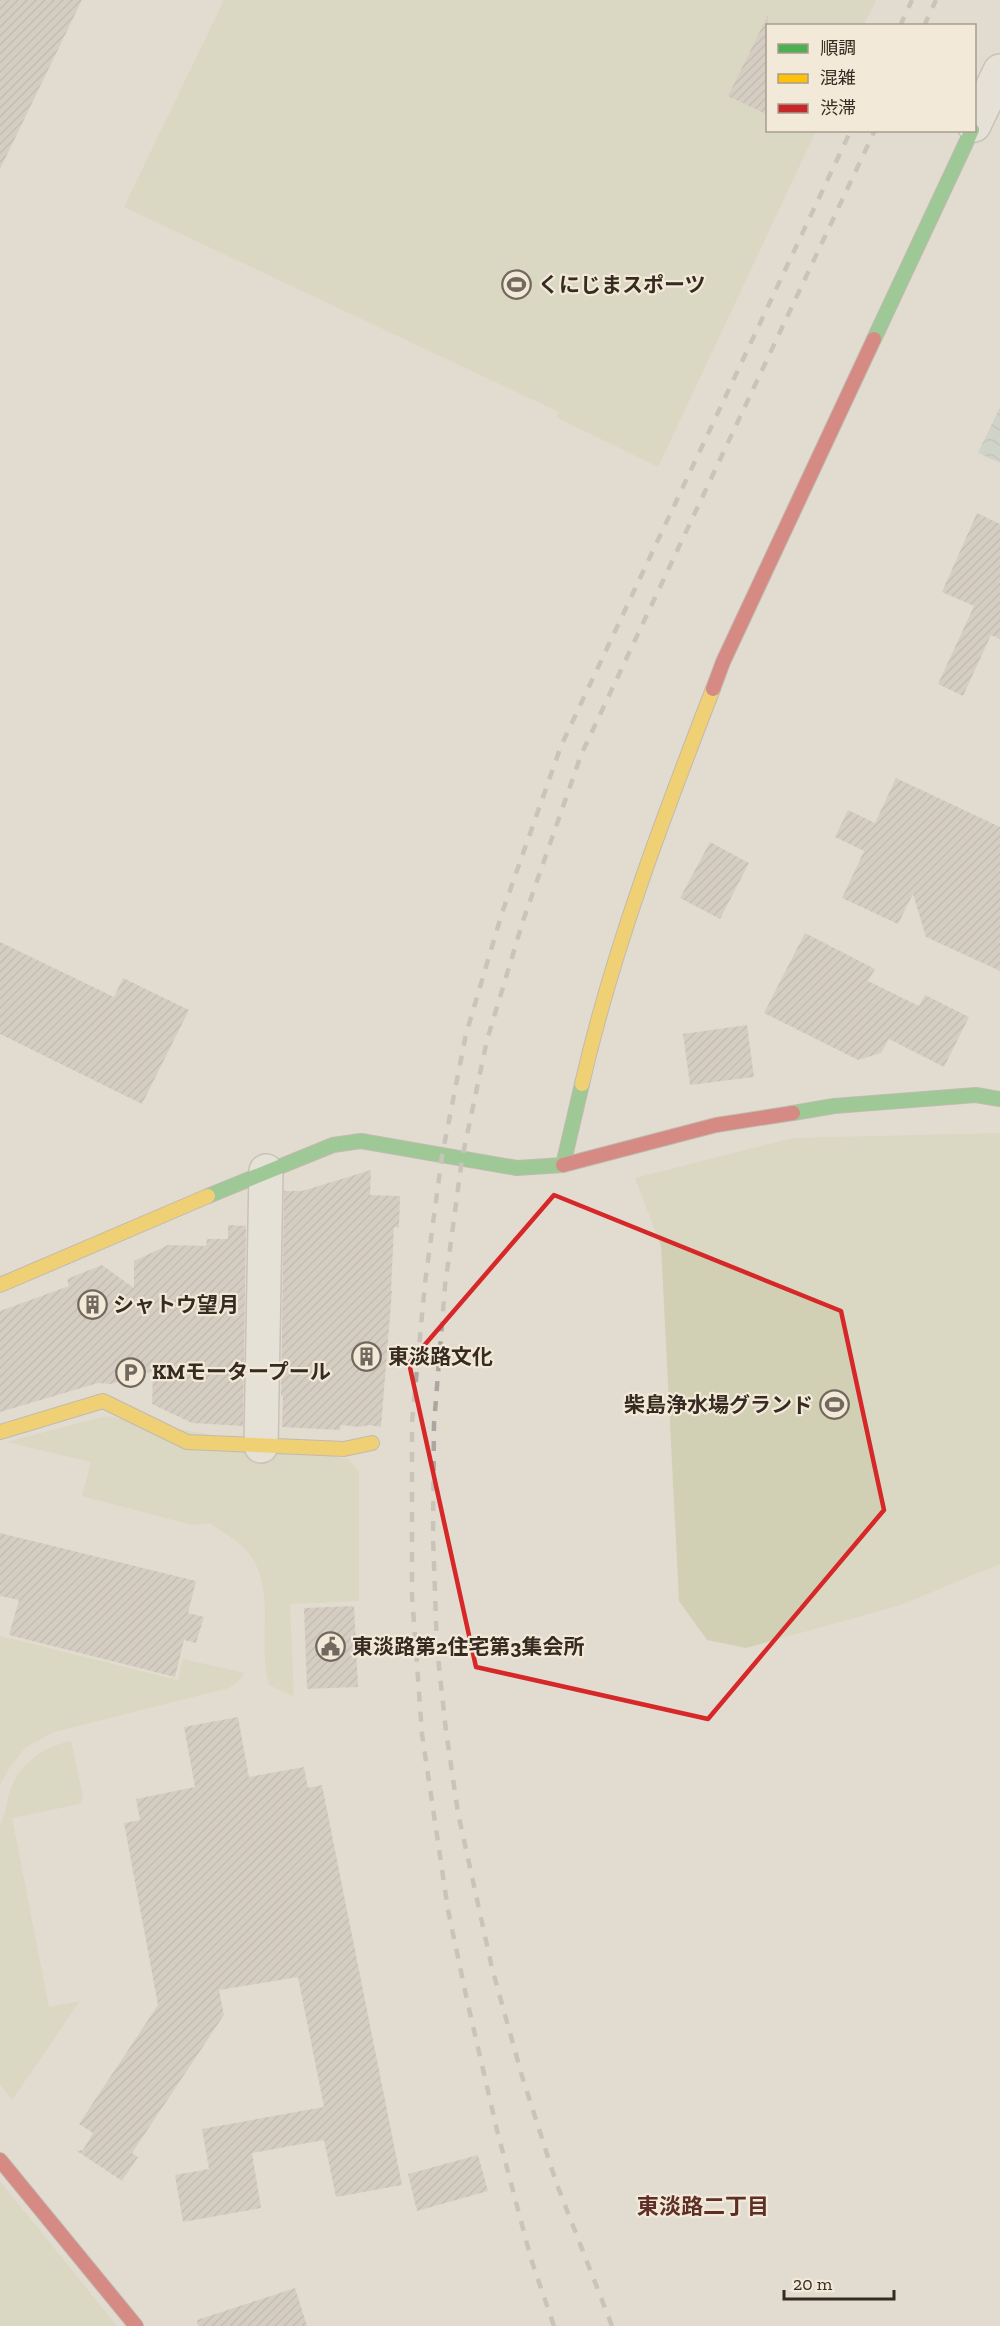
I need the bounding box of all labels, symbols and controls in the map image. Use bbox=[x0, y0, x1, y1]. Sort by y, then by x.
legend bbox=[766, 24, 976, 132]
text: 順調 bbox=[820, 37, 856, 59]
text: 混雑 bbox=[820, 67, 856, 89]
text: 渋滞 bbox=[820, 97, 856, 119]
sports icon: くにじまスポーツ bbox=[501, 269, 533, 301]
place label: くにじまスポーツ bbox=[538, 272, 706, 297]
building icon: シャトウ望月 bbox=[76, 1289, 108, 1321]
place label: シャトウ望月 bbox=[113, 1292, 239, 1317]
building icon: 東淡路文化 bbox=[351, 1341, 383, 1373]
place label: 東淡路文化 bbox=[388, 1344, 493, 1369]
parking icon: KMモータープール bbox=[115, 1356, 147, 1388]
place label: KMモータープール bbox=[152, 1359, 331, 1384]
sports icon: 柴島浄水場グランド bbox=[818, 1389, 850, 1421]
place label: 柴島浄水場グランド bbox=[624, 1392, 813, 1417]
public building icon: 東淡路第2住宅第3集会所 bbox=[315, 1631, 347, 1663]
place label: 東淡路第2住宅第3集会所 bbox=[352, 1634, 584, 1659]
district label: 東淡路二丁目 bbox=[637, 2193, 769, 2220]
scale bar bbox=[784, 2263, 894, 2301]
text: 20 m bbox=[793, 2273, 833, 2295]

